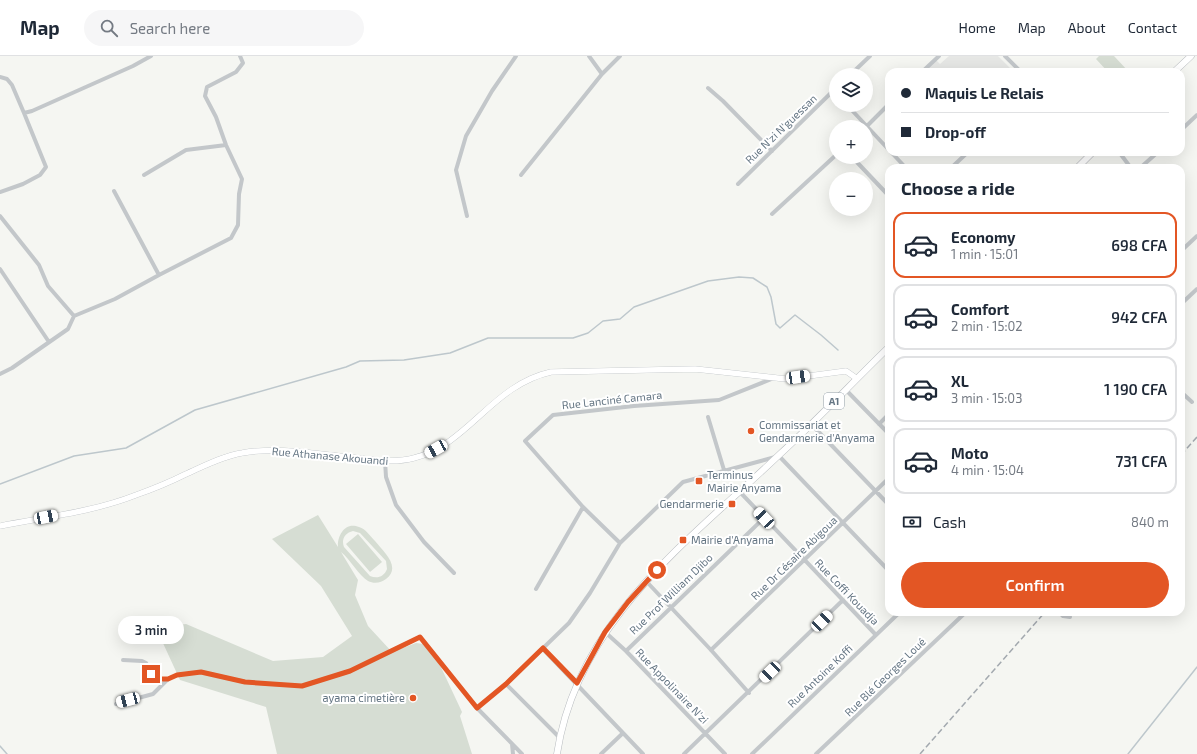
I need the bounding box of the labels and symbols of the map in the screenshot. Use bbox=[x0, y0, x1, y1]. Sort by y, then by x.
street label: Rue N'zi N'guessan bbox=[742, 91, 819, 166]
car bbox=[785, 369, 811, 385]
street label: Rue Lanciné Camara bbox=[561, 388, 663, 411]
road number: A1 bbox=[824, 393, 844, 409]
place label: Commissariat et Gendarmerie d'Anyama bbox=[759, 418, 875, 444]
marker: Commissariat et Gendarmerie d'Anyama bbox=[746, 426, 756, 436]
car bbox=[423, 438, 449, 460]
street label: Rue Athanase Akouandi bbox=[271, 444, 389, 467]
place label: Terminus Mairie Anyama bbox=[707, 468, 781, 494]
marker: Terminus Mairie Anyama bbox=[694, 476, 704, 486]
place label: Gendarmerie bbox=[659, 497, 724, 510]
marker: Gendarmerie bbox=[727, 499, 737, 509]
car bbox=[751, 505, 777, 531]
car bbox=[33, 509, 59, 525]
street label: Rue Dr Césaire Abigoua bbox=[748, 513, 839, 602]
place label: Mairie d'Anyama bbox=[691, 533, 774, 546]
marker: Mairie d'Anyama bbox=[678, 535, 688, 545]
street label: Rue Prof William Djibo bbox=[626, 551, 716, 637]
street label: Rue Coffi Kouadja bbox=[812, 556, 882, 628]
route start bbox=[648, 561, 666, 579]
car bbox=[809, 608, 835, 634]
callout: 3 min bbox=[118, 616, 184, 644]
street label: Rue Blé Georges Loué bbox=[842, 635, 928, 719]
street label: Rue Antoine Koffi bbox=[785, 641, 855, 710]
street label: Rue Appolinaire N'zi bbox=[633, 645, 711, 726]
car bbox=[757, 659, 783, 685]
route end bbox=[142, 665, 160, 683]
car bbox=[115, 691, 141, 709]
place label: ayama cimetière bbox=[322, 691, 405, 704]
marker: ayama cimetière bbox=[408, 693, 418, 703]

